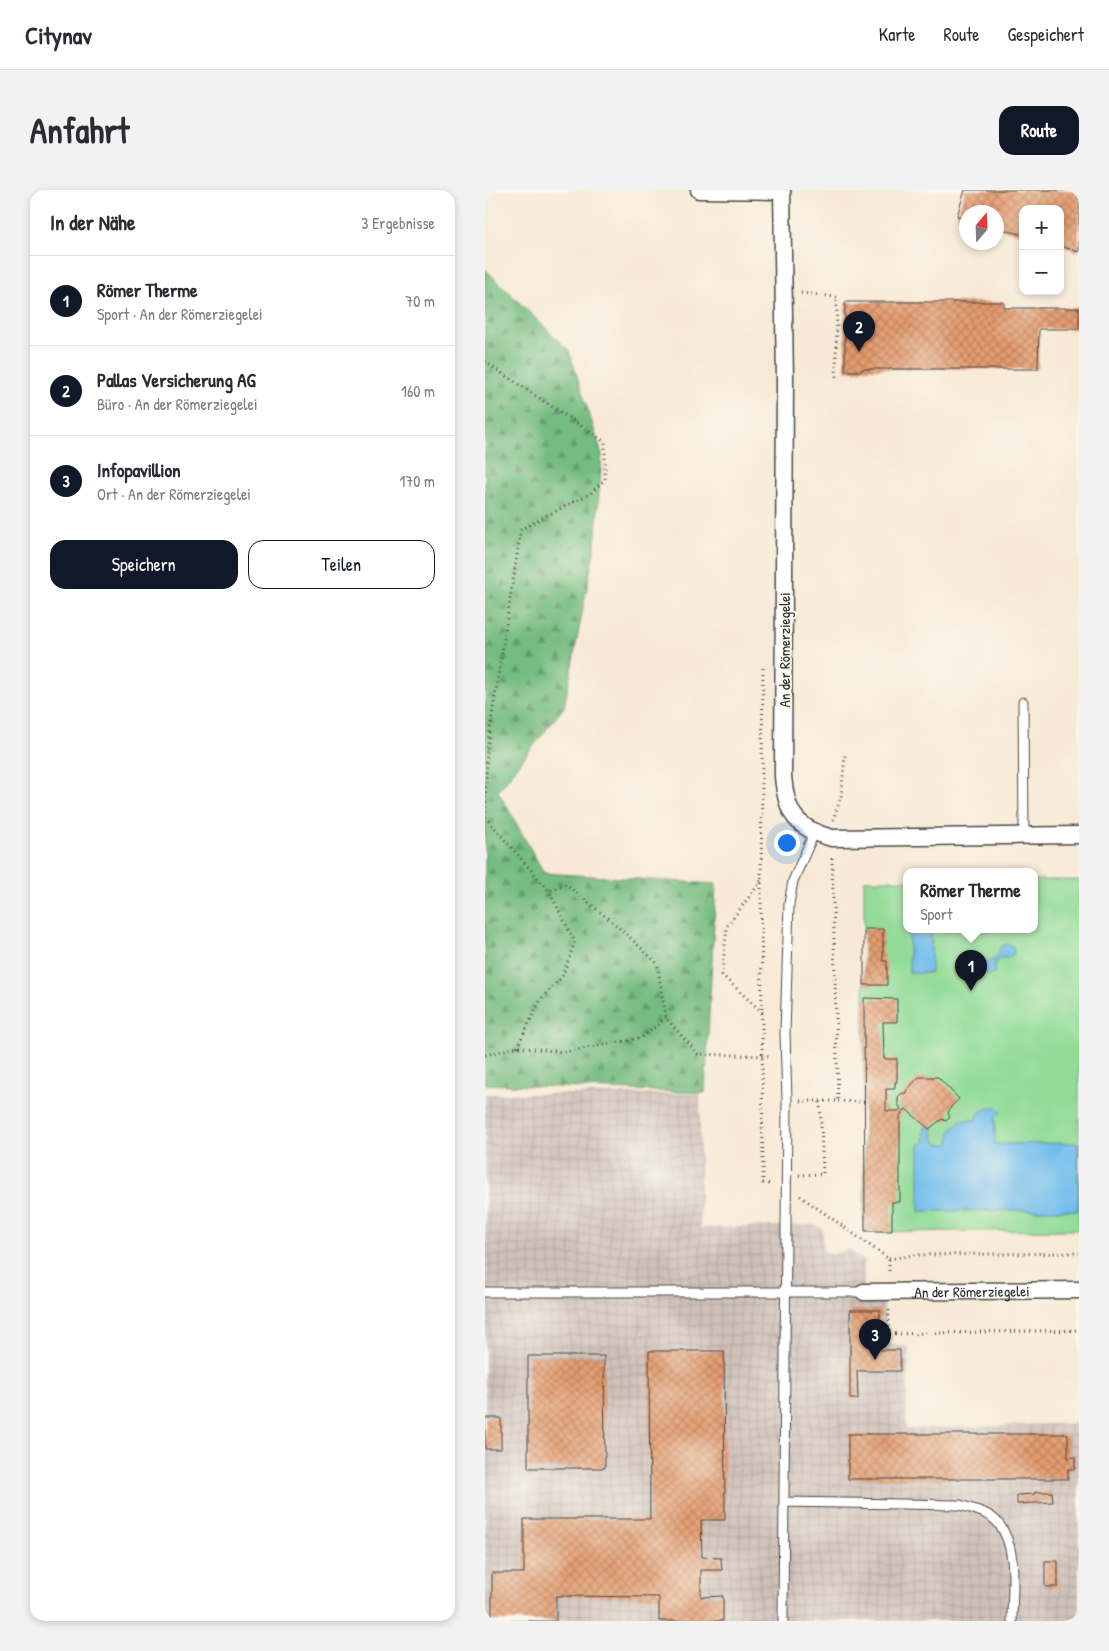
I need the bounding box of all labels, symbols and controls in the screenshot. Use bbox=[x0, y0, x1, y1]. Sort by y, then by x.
text: Citynav bbox=[25, 19, 92, 51]
text: Karte bbox=[879, 22, 916, 47]
text: Route bbox=[944, 22, 980, 47]
text: Gespeichert bbox=[1008, 22, 1084, 47]
button: Route bbox=[999, 106, 1079, 155]
text: Anfahrt bbox=[30, 107, 129, 154]
north arrow bbox=[959, 205, 1004, 250]
map controls bbox=[1019, 205, 1064, 295]
button: + bbox=[1019, 205, 1064, 250]
text: In der Nähe bbox=[50, 208, 135, 237]
text: 3 Ergebnisse bbox=[361, 212, 435, 234]
button: − bbox=[1019, 250, 1064, 295]
text: Römer Therme bbox=[97, 277, 198, 303]
text: 1 bbox=[63, 290, 69, 312]
text: 70 m bbox=[405, 290, 435, 312]
text: Sport · An der Römerziegelei bbox=[97, 303, 263, 325]
pin: 2 bbox=[843, 311, 875, 352]
text: Pallas Versicherung AG bbox=[97, 367, 256, 393]
text: 2 bbox=[62, 380, 70, 402]
text: 160 m bbox=[401, 380, 435, 402]
text: Büro · An der Römerziegelei bbox=[97, 393, 257, 415]
text: Infopavillion bbox=[97, 457, 181, 483]
text: 3 bbox=[62, 470, 70, 492]
text: 170 m bbox=[400, 470, 435, 492]
text: Ort · An der Römerziegelei bbox=[97, 483, 251, 505]
button: Speichern bbox=[50, 540, 238, 589]
button: Teilen bbox=[248, 540, 435, 589]
street label: An der Römerziegelei bbox=[774, 592, 795, 708]
your location bbox=[774, 830, 800, 856]
popup bbox=[903, 868, 1038, 933]
text: Römer Therme bbox=[920, 877, 1021, 903]
text: Sport bbox=[920, 903, 952, 925]
pin: 1 bbox=[955, 950, 987, 991]
street label: An der Römerziegelei bbox=[914, 1280, 1030, 1302]
pin: 3 bbox=[859, 1319, 891, 1360]

